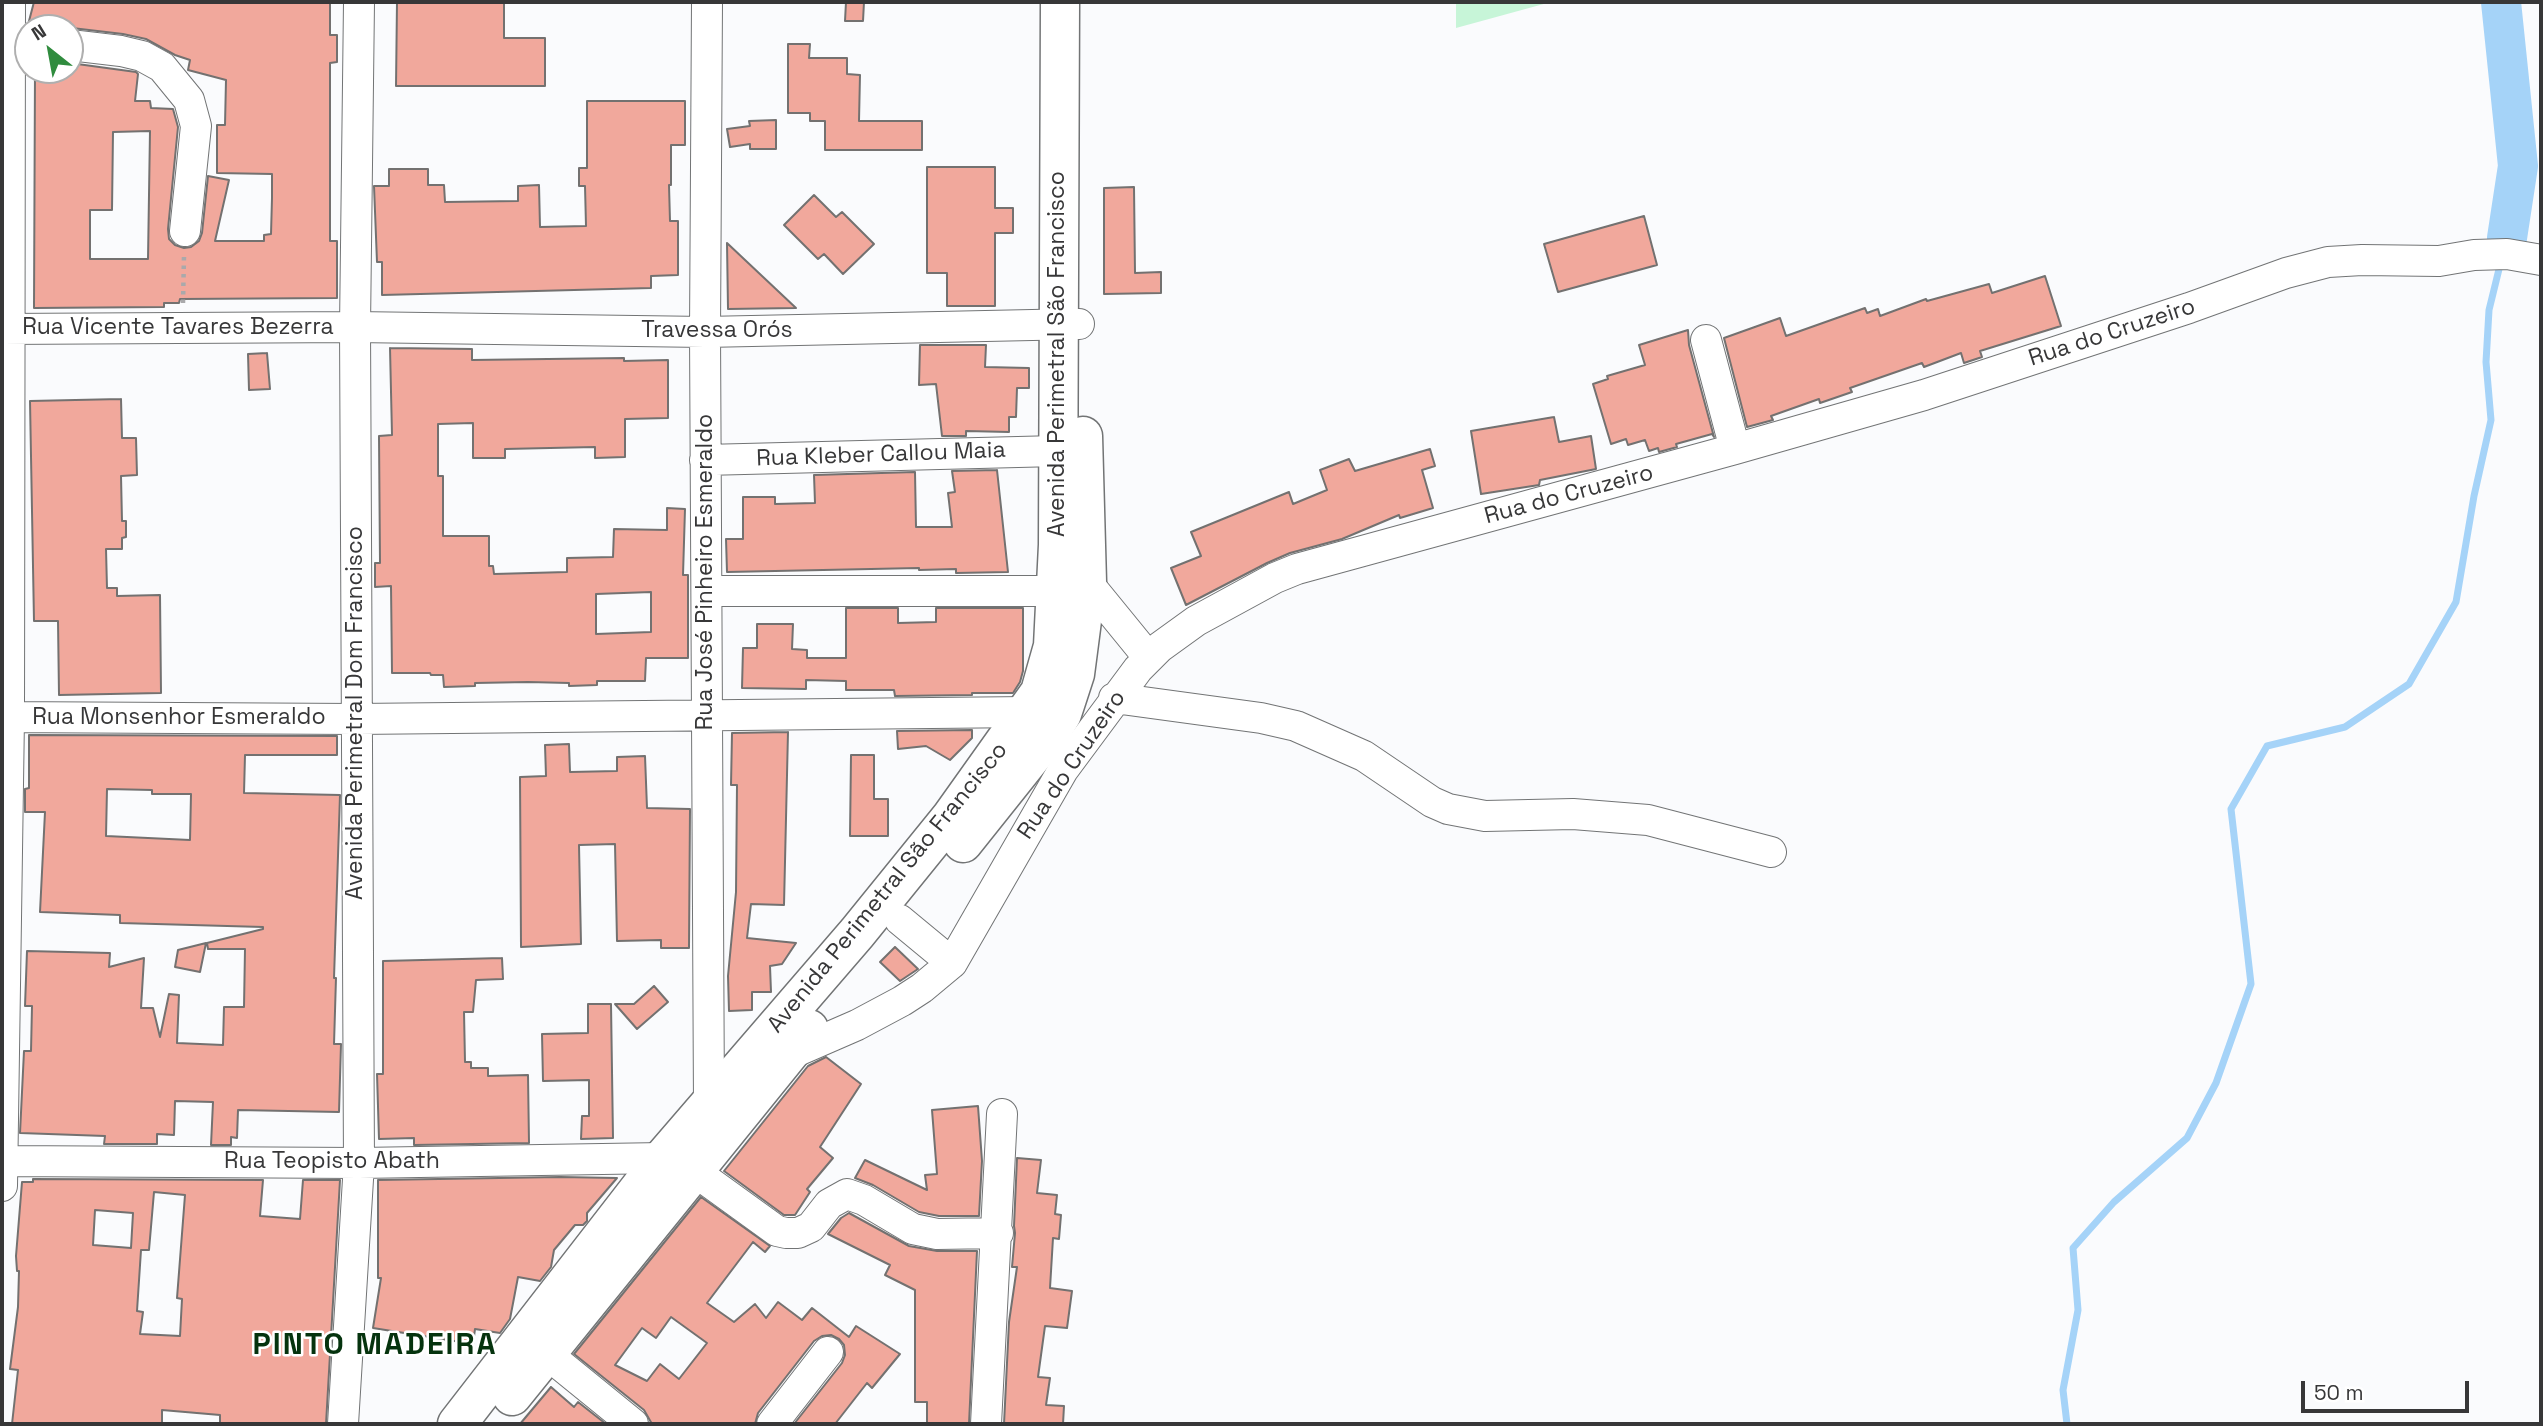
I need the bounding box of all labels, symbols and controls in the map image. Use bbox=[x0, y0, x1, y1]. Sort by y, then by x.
north arrow bbox=[14, 14, 84, 84]
text: N bbox=[27, 18, 51, 46]
street label: Avenida Perimetral São Francisco bbox=[1044, 171, 1072, 537]
street label: Rua do Cruzeiro bbox=[2025, 293, 2199, 373]
street label: Rua Vicente Tavares Bezerra bbox=[22, 314, 334, 342]
street label: Travessa Orós bbox=[641, 317, 793, 345]
street label: Rua José Pinheiro Esmeraldo bbox=[692, 414, 720, 730]
street label: Rua Kleber Callou Maia bbox=[756, 437, 1006, 473]
street label: Rua do Cruzeiro bbox=[1482, 459, 1656, 531]
street label: Avenida Perimetral Dom Francisco bbox=[342, 526, 370, 900]
street label: Rua do Cruzeiro bbox=[1012, 685, 1132, 845]
street label: Rua Monsenhor Esmeraldo bbox=[32, 704, 326, 732]
street label: Avenida Perimetral São Francisco bbox=[762, 737, 1014, 1039]
street label: Rua Teopisto Abath bbox=[224, 1148, 440, 1176]
district label: PINTO MADEIRA bbox=[254, 1328, 496, 1364]
scale bar bbox=[2305, 1366, 2473, 1410]
text: 50 m bbox=[2314, 1379, 2364, 1406]

